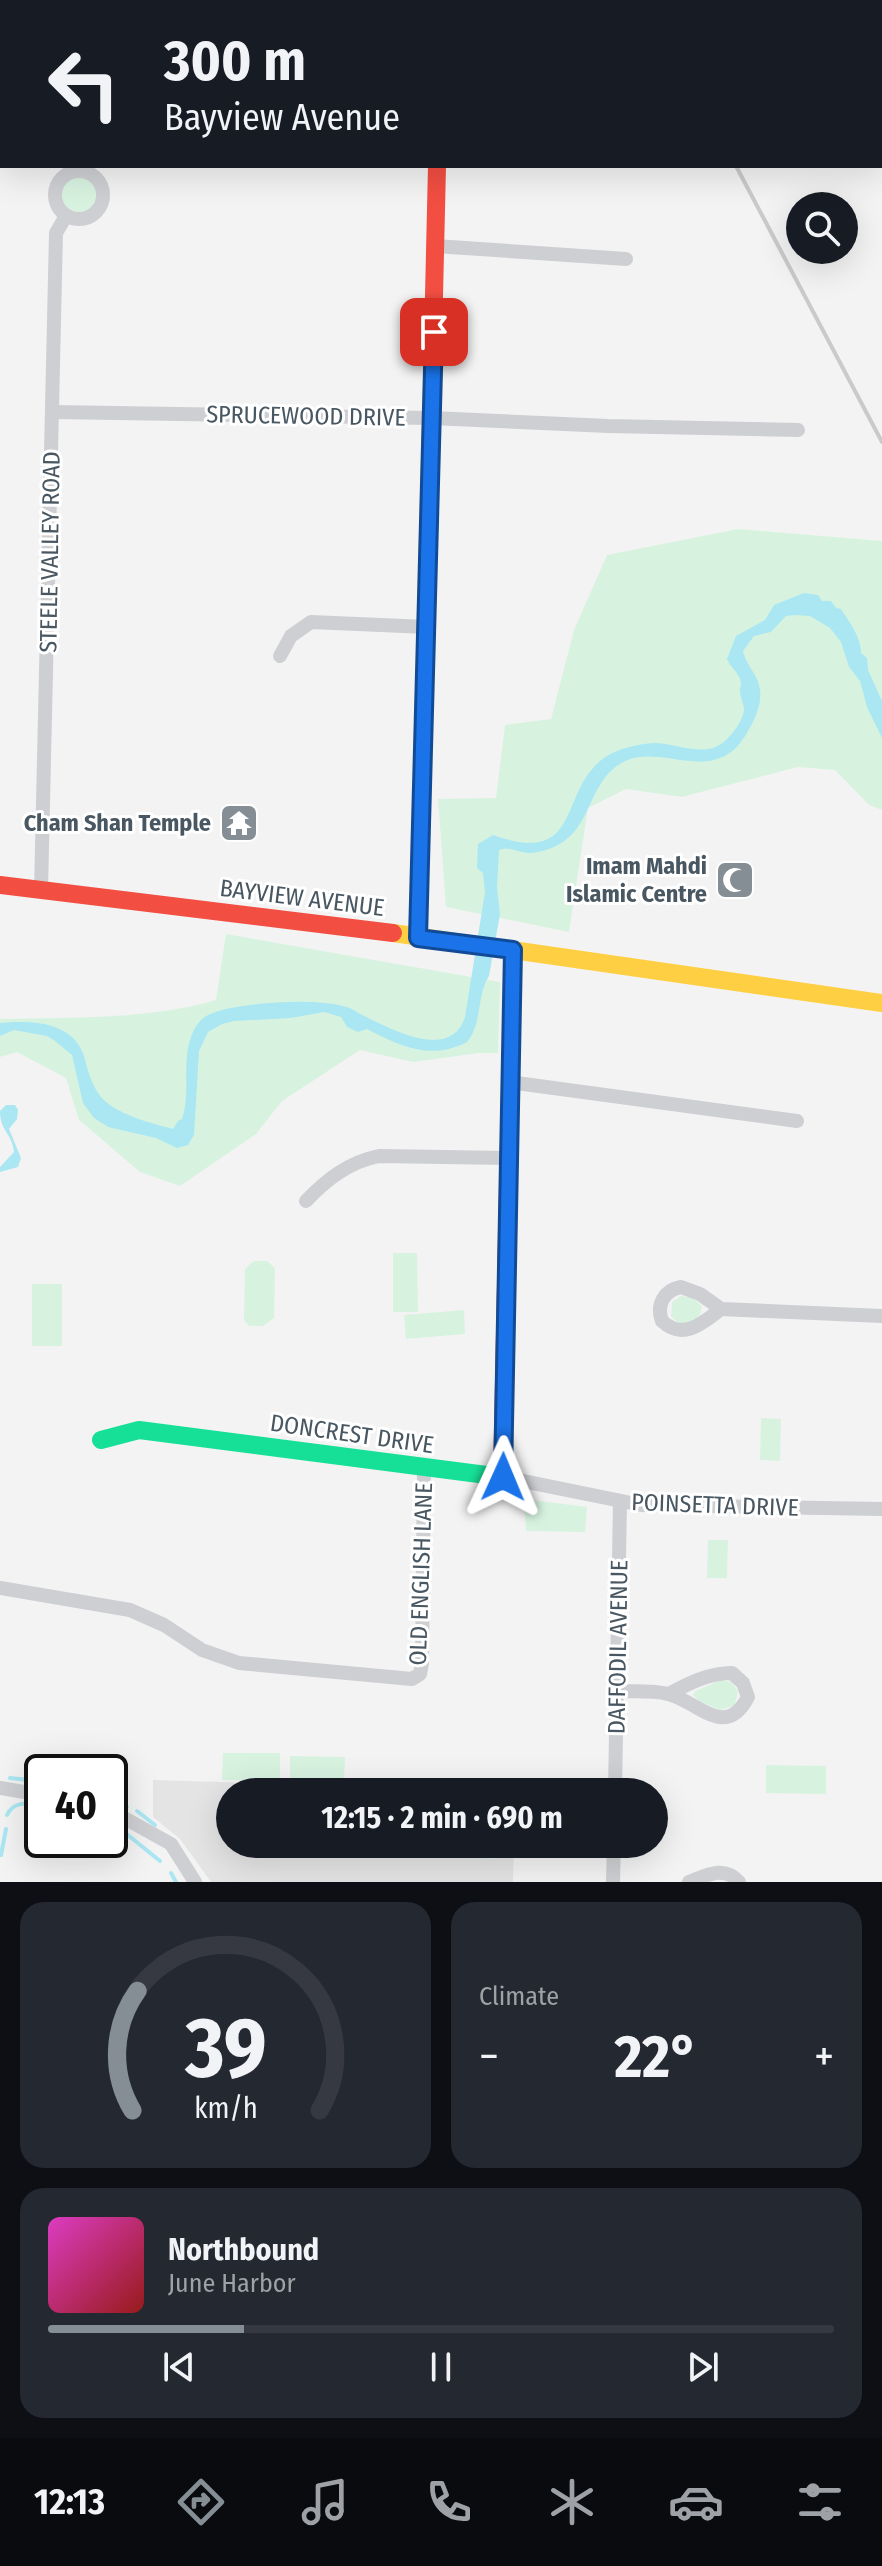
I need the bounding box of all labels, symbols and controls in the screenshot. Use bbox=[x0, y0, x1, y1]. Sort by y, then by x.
text: 300 m bbox=[164, 28, 306, 95]
icon: left bbox=[32, 32, 136, 136]
text: Bayview Avenue bbox=[164, 96, 400, 140]
map controls bbox=[786, 192, 858, 264]
button: search bbox=[786, 192, 858, 264]
pin bbox=[400, 298, 468, 366]
icon: arrive bbox=[412, 310, 456, 354]
street label: SPRUCEWOOD DRIVE bbox=[206, 400, 406, 432]
street label: STEELE VALLEY ROAD bbox=[34, 451, 66, 653]
temple icon: Cham Shan Temple bbox=[218, 802, 260, 844]
place label: Cham Shan Temple bbox=[24, 809, 211, 837]
place label: Imam Mahdi Islamic Centre bbox=[566, 852, 707, 908]
mosque icon: Imam Mahdi Islamic Centre bbox=[714, 859, 756, 901]
street label: BAYVIEW AVENUE bbox=[218, 874, 386, 922]
street label: DONCREST DRIVE bbox=[268, 1409, 436, 1459]
position arrow bbox=[461, 1435, 545, 1519]
street label: OLD ENGLISH LANE bbox=[404, 1482, 438, 1666]
street label: POINSETTA DRIVE bbox=[631, 1488, 799, 1522]
street label: DAFFODIL AVENUE bbox=[602, 1560, 634, 1734]
speed limit sign: 40 bbox=[24, 1754, 128, 1858]
text: 12:15 · 2 min · 690 m bbox=[321, 1800, 563, 1836]
text: Climate bbox=[479, 1981, 559, 2012]
text: 39 bbox=[184, 1999, 266, 2099]
text: 22° bbox=[615, 2021, 698, 2093]
text: − bbox=[479, 2030, 499, 2083]
text: + bbox=[814, 2030, 834, 2083]
text: km/h bbox=[194, 2091, 257, 2126]
text: Northbound bbox=[168, 2232, 319, 2268]
text: June Harbor bbox=[168, 2268, 296, 2299]
icon: previous bbox=[157, 2345, 201, 2389]
icon: pause bbox=[419, 2345, 463, 2389]
icon: next bbox=[681, 2345, 725, 2389]
icon: directions bbox=[173, 2474, 229, 2530]
icon: music bbox=[297, 2474, 353, 2530]
icon: phone bbox=[421, 2474, 477, 2530]
icon: climate bbox=[544, 2474, 600, 2530]
icon: car bbox=[668, 2474, 724, 2530]
icon: filters bbox=[792, 2474, 848, 2530]
text: 12:13 bbox=[34, 2480, 105, 2524]

